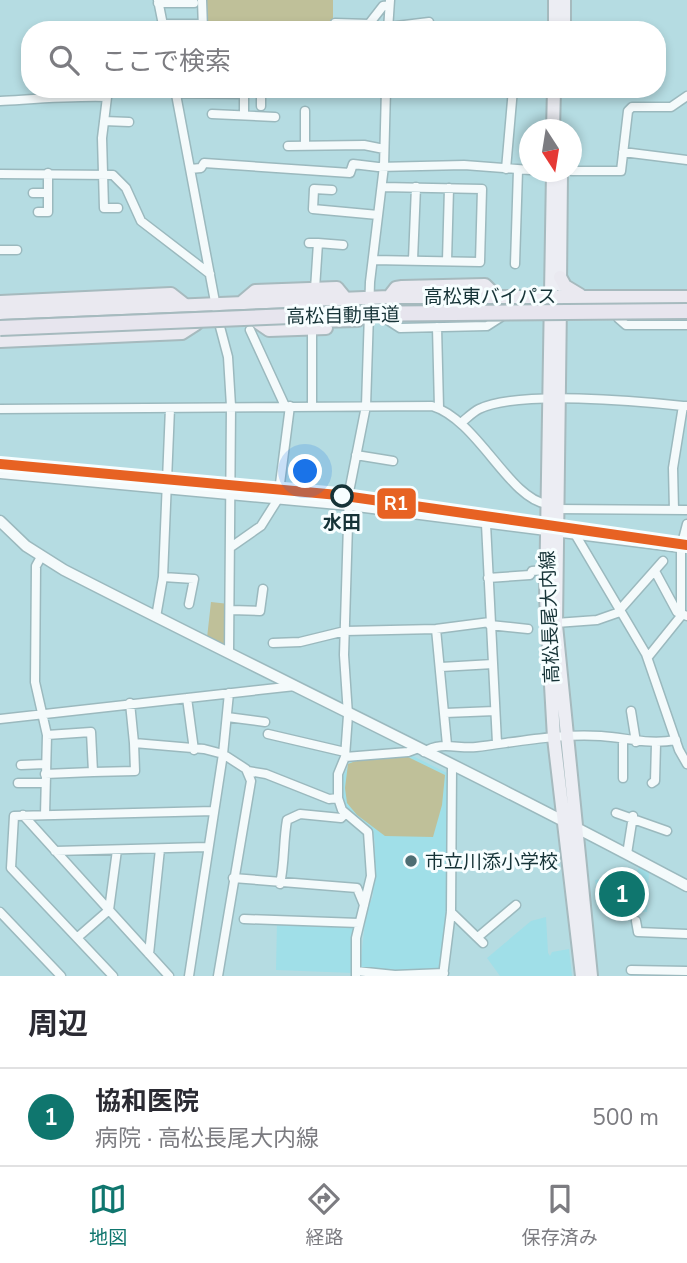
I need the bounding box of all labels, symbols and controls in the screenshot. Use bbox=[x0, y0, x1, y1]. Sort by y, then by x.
search box bbox=[21, 21, 666, 98]
icon: search bbox=[45, 41, 83, 79]
text: ここで検索 bbox=[101, 44, 231, 79]
north arrow bbox=[519, 119, 582, 182]
street label: 高松東バイパス bbox=[424, 284, 556, 310]
street label: 高松自動車道 bbox=[286, 302, 400, 330]
your location bbox=[288, 454, 322, 488]
marker: 水田 bbox=[331, 485, 353, 507]
line badge: R1 bbox=[376, 487, 417, 520]
text: R1 bbox=[384, 491, 408, 517]
place label: 水田 bbox=[323, 510, 361, 536]
street label: 高松長尾大内線 bbox=[535, 550, 565, 684]
place label: 市立川添小学校 bbox=[425, 849, 558, 875]
marker: 市立川添小学校 bbox=[403, 853, 419, 869]
pin: 1 bbox=[599, 868, 645, 920]
text: 周辺 bbox=[28, 1004, 88, 1045]
text: 協和医院 bbox=[95, 1084, 199, 1119]
text: 1 bbox=[44, 1102, 58, 1133]
text: 500 m bbox=[592, 1102, 659, 1133]
text: 病院 · 高松長尾大内線 bbox=[95, 1123, 319, 1154]
tab: 地図 bbox=[89, 1180, 127, 1251]
tab: 経路 bbox=[305, 1180, 344, 1251]
tab: 保存済み bbox=[522, 1180, 598, 1251]

